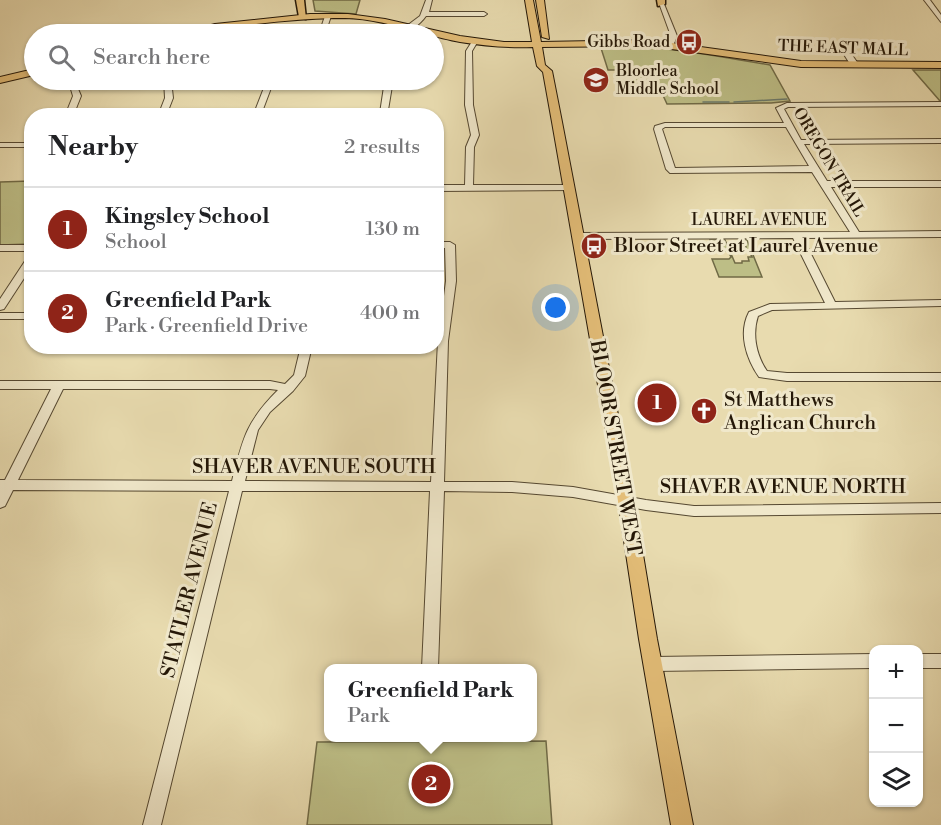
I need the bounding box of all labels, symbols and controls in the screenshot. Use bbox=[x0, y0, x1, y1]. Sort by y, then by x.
search box bbox=[24, 24, 444, 90]
bus stop icon: Gibbs Road bbox=[674, 27, 704, 57]
place label: Gibbs Road bbox=[587, 32, 670, 52]
street label: THE EAST MALL bbox=[778, 36, 909, 60]
icon: search bbox=[45, 41, 78, 74]
text: Search here bbox=[93, 44, 210, 71]
place label: Bloorlea Middle School bbox=[615, 61, 719, 99]
school or university icon: Bloorlea Middle School bbox=[581, 65, 611, 95]
street label: OREGON TRAIL bbox=[789, 104, 870, 220]
text: Nearby bbox=[48, 131, 138, 163]
text: 2 results bbox=[344, 135, 420, 160]
text: Kingsley School bbox=[105, 203, 269, 230]
street label: LAUREL AVENUE bbox=[691, 210, 827, 230]
text: 1 bbox=[63, 217, 72, 242]
text: 130 m bbox=[365, 217, 420, 242]
text: School bbox=[105, 230, 167, 255]
bus stop icon: Bloor Street at Laurel Avenue bbox=[579, 231, 609, 261]
place label: Bloor Street at Laurel Avenue bbox=[613, 234, 878, 259]
text: Greenfield Park bbox=[105, 287, 271, 314]
your location bbox=[541, 293, 570, 322]
text: 2 bbox=[61, 301, 74, 326]
text: 400 m bbox=[360, 301, 420, 326]
text: Park · Greenfield Drive bbox=[105, 314, 308, 339]
street label: BLOOR STREET WEST bbox=[584, 337, 646, 558]
pin: 1 bbox=[638, 380, 676, 426]
place label: St Matthews Anglican Church bbox=[723, 388, 876, 436]
church icon: St Matthews Anglican Church bbox=[689, 396, 719, 426]
street label: SHAVER AVENUE SOUTH bbox=[192, 455, 436, 480]
street label: SHAVER AVENUE NORTH bbox=[660, 475, 906, 500]
street label: STATLER AVENUE bbox=[156, 500, 224, 680]
map controls bbox=[869, 645, 923, 807]
button: + bbox=[869, 645, 923, 699]
popup bbox=[324, 664, 537, 742]
text: Greenfield Park bbox=[347, 677, 514, 704]
button: − bbox=[869, 699, 923, 753]
text: Park bbox=[347, 704, 389, 729]
button: layers bbox=[869, 753, 923, 807]
pin: 2 bbox=[412, 762, 450, 806]

